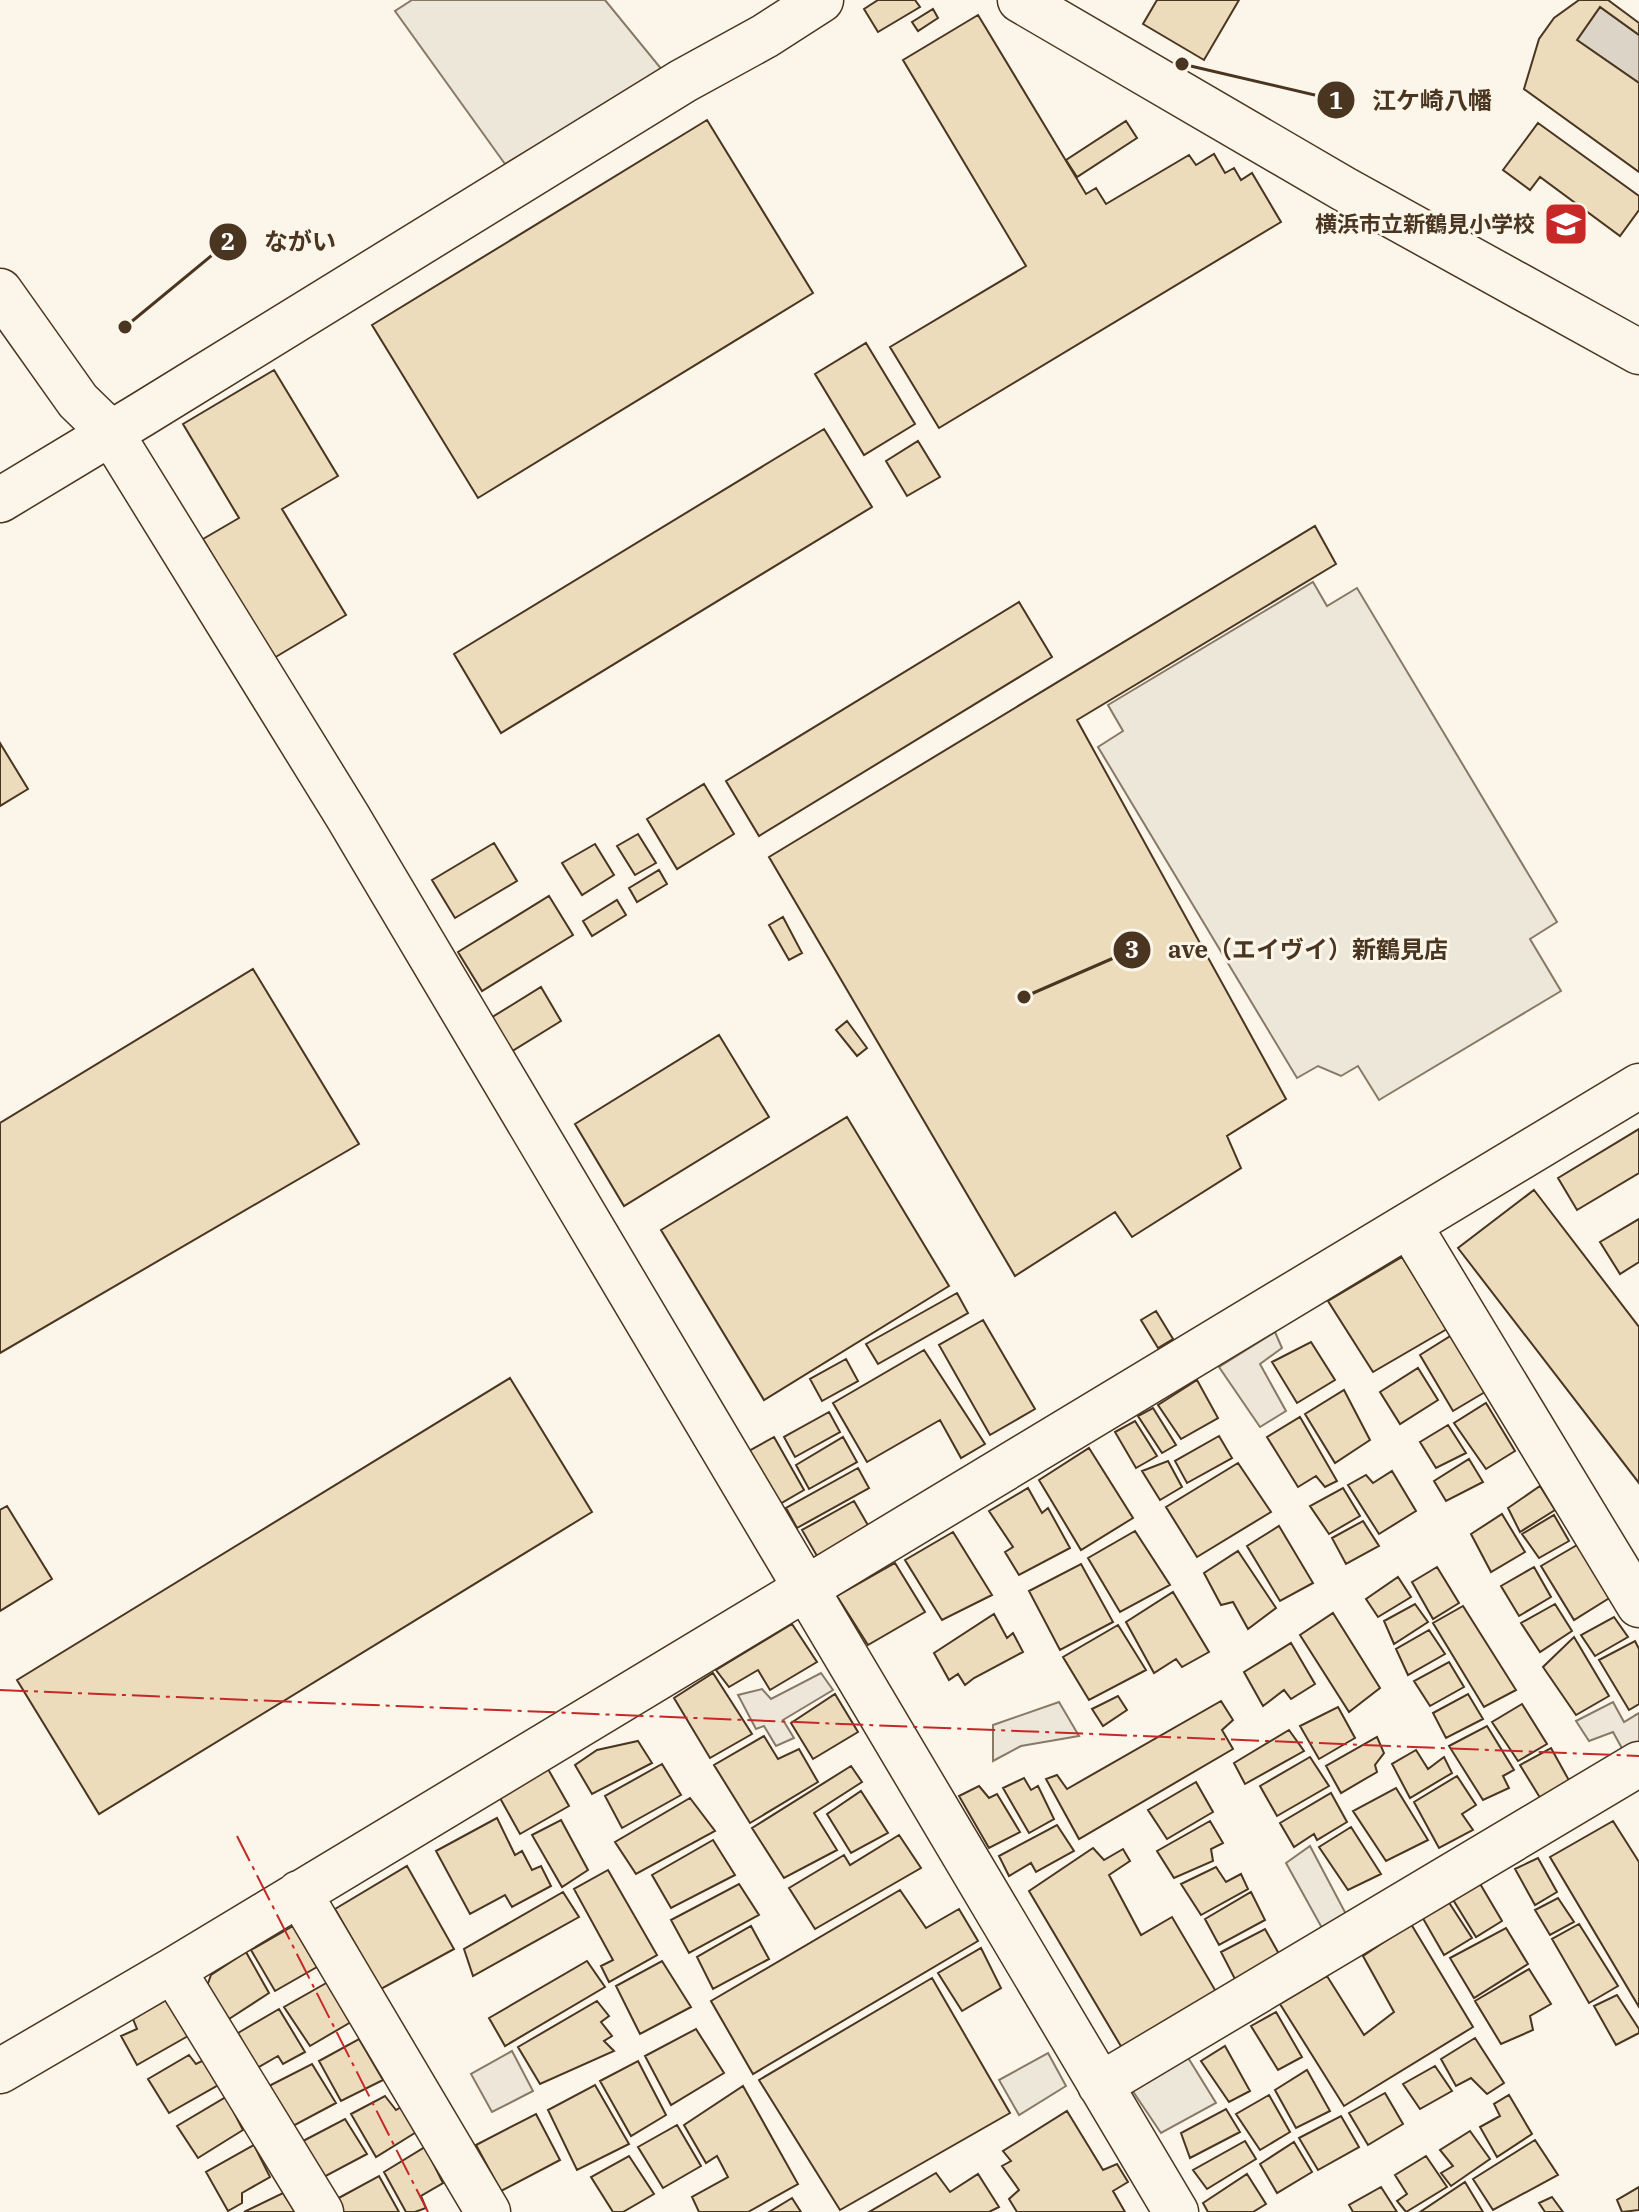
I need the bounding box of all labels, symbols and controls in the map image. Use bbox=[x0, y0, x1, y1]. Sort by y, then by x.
callout: 江ケ崎八幡 bbox=[1316, 76, 1508, 124]
text: 1 bbox=[1329, 84, 1343, 116]
text: 江ケ崎八幡 bbox=[1372, 84, 1492, 116]
school or university icon: 横浜市立新鶴見小学校 bbox=[1542, 200, 1590, 248]
place label: 横浜市立新鶴見小学校 bbox=[1315, 209, 1535, 238]
callout: ながい bbox=[208, 218, 352, 266]
text: 2 bbox=[221, 225, 235, 257]
text: ながい bbox=[264, 225, 336, 257]
callout: ave（エイヴイ）新鶴見店 bbox=[1112, 926, 1464, 974]
text: 3 bbox=[1125, 933, 1139, 965]
text: ave（エイヴイ）新鶴見店 bbox=[1168, 933, 1448, 965]

